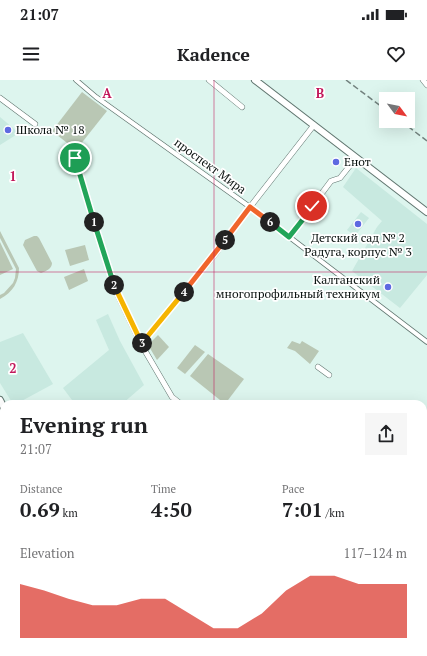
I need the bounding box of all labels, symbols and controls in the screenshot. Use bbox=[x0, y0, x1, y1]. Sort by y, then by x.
text: 21:07 bbox=[20, 4, 59, 24]
text: Kadence bbox=[177, 42, 250, 66]
icon: menu bbox=[20, 43, 42, 65]
icon: heart bbox=[385, 43, 407, 65]
text: A bbox=[102, 84, 112, 102]
text: B bbox=[316, 84, 324, 102]
north arrow bbox=[379, 92, 415, 128]
map controls bbox=[379, 92, 415, 128]
place label: Школа № 18 bbox=[16, 122, 85, 137]
marker: Школа № 18 bbox=[3, 125, 13, 135]
street label: проспект Мира bbox=[171, 134, 249, 197]
pin bbox=[58, 141, 92, 175]
icon: arrive bbox=[64, 147, 86, 169]
place label: Енот bbox=[344, 154, 371, 169]
marker: Енот bbox=[331, 157, 341, 167]
text: 1 bbox=[9, 167, 17, 185]
pin bbox=[295, 189, 329, 223]
icon: check bbox=[301, 195, 323, 217]
pin: 1 bbox=[84, 212, 104, 232]
pin: 6 bbox=[260, 212, 280, 232]
text: 1 bbox=[91, 215, 97, 229]
text: 6 bbox=[267, 215, 273, 229]
marker: Детский сад № 2 Радуга, корпус № 3 bbox=[353, 219, 363, 229]
pin: 5 bbox=[215, 230, 235, 250]
place label: Детский сад № 2 Радуга, корпус № 3 bbox=[304, 230, 412, 259]
text: 5 bbox=[222, 233, 228, 247]
place label: Калтанский многопрофильный техникум bbox=[216, 272, 380, 301]
pin: 2 bbox=[104, 275, 124, 295]
text: 2 bbox=[111, 278, 117, 292]
pin: 4 bbox=[174, 282, 194, 302]
marker: Калтанский многопрофильный техникум bbox=[383, 282, 393, 292]
text: 4 bbox=[181, 285, 187, 299]
pin: 3 bbox=[132, 333, 152, 353]
text: 3 bbox=[139, 336, 145, 350]
text: 2 bbox=[9, 359, 17, 377]
text: Evening run bbox=[20, 410, 148, 439]
button: share bbox=[365, 413, 407, 455]
text: 21:07 bbox=[20, 440, 52, 458]
text: Distance bbox=[20, 482, 63, 496]
text: Time bbox=[151, 482, 176, 496]
text: Pace bbox=[282, 482, 305, 496]
text: 0.69 bbox=[20, 496, 60, 523]
text: 4:50 bbox=[151, 496, 192, 523]
text: 7:01 bbox=[282, 496, 323, 523]
text: km bbox=[60, 506, 78, 520]
text: /km bbox=[323, 506, 344, 520]
text: Elevation bbox=[20, 544, 75, 562]
text: 117–124 m bbox=[344, 544, 407, 562]

